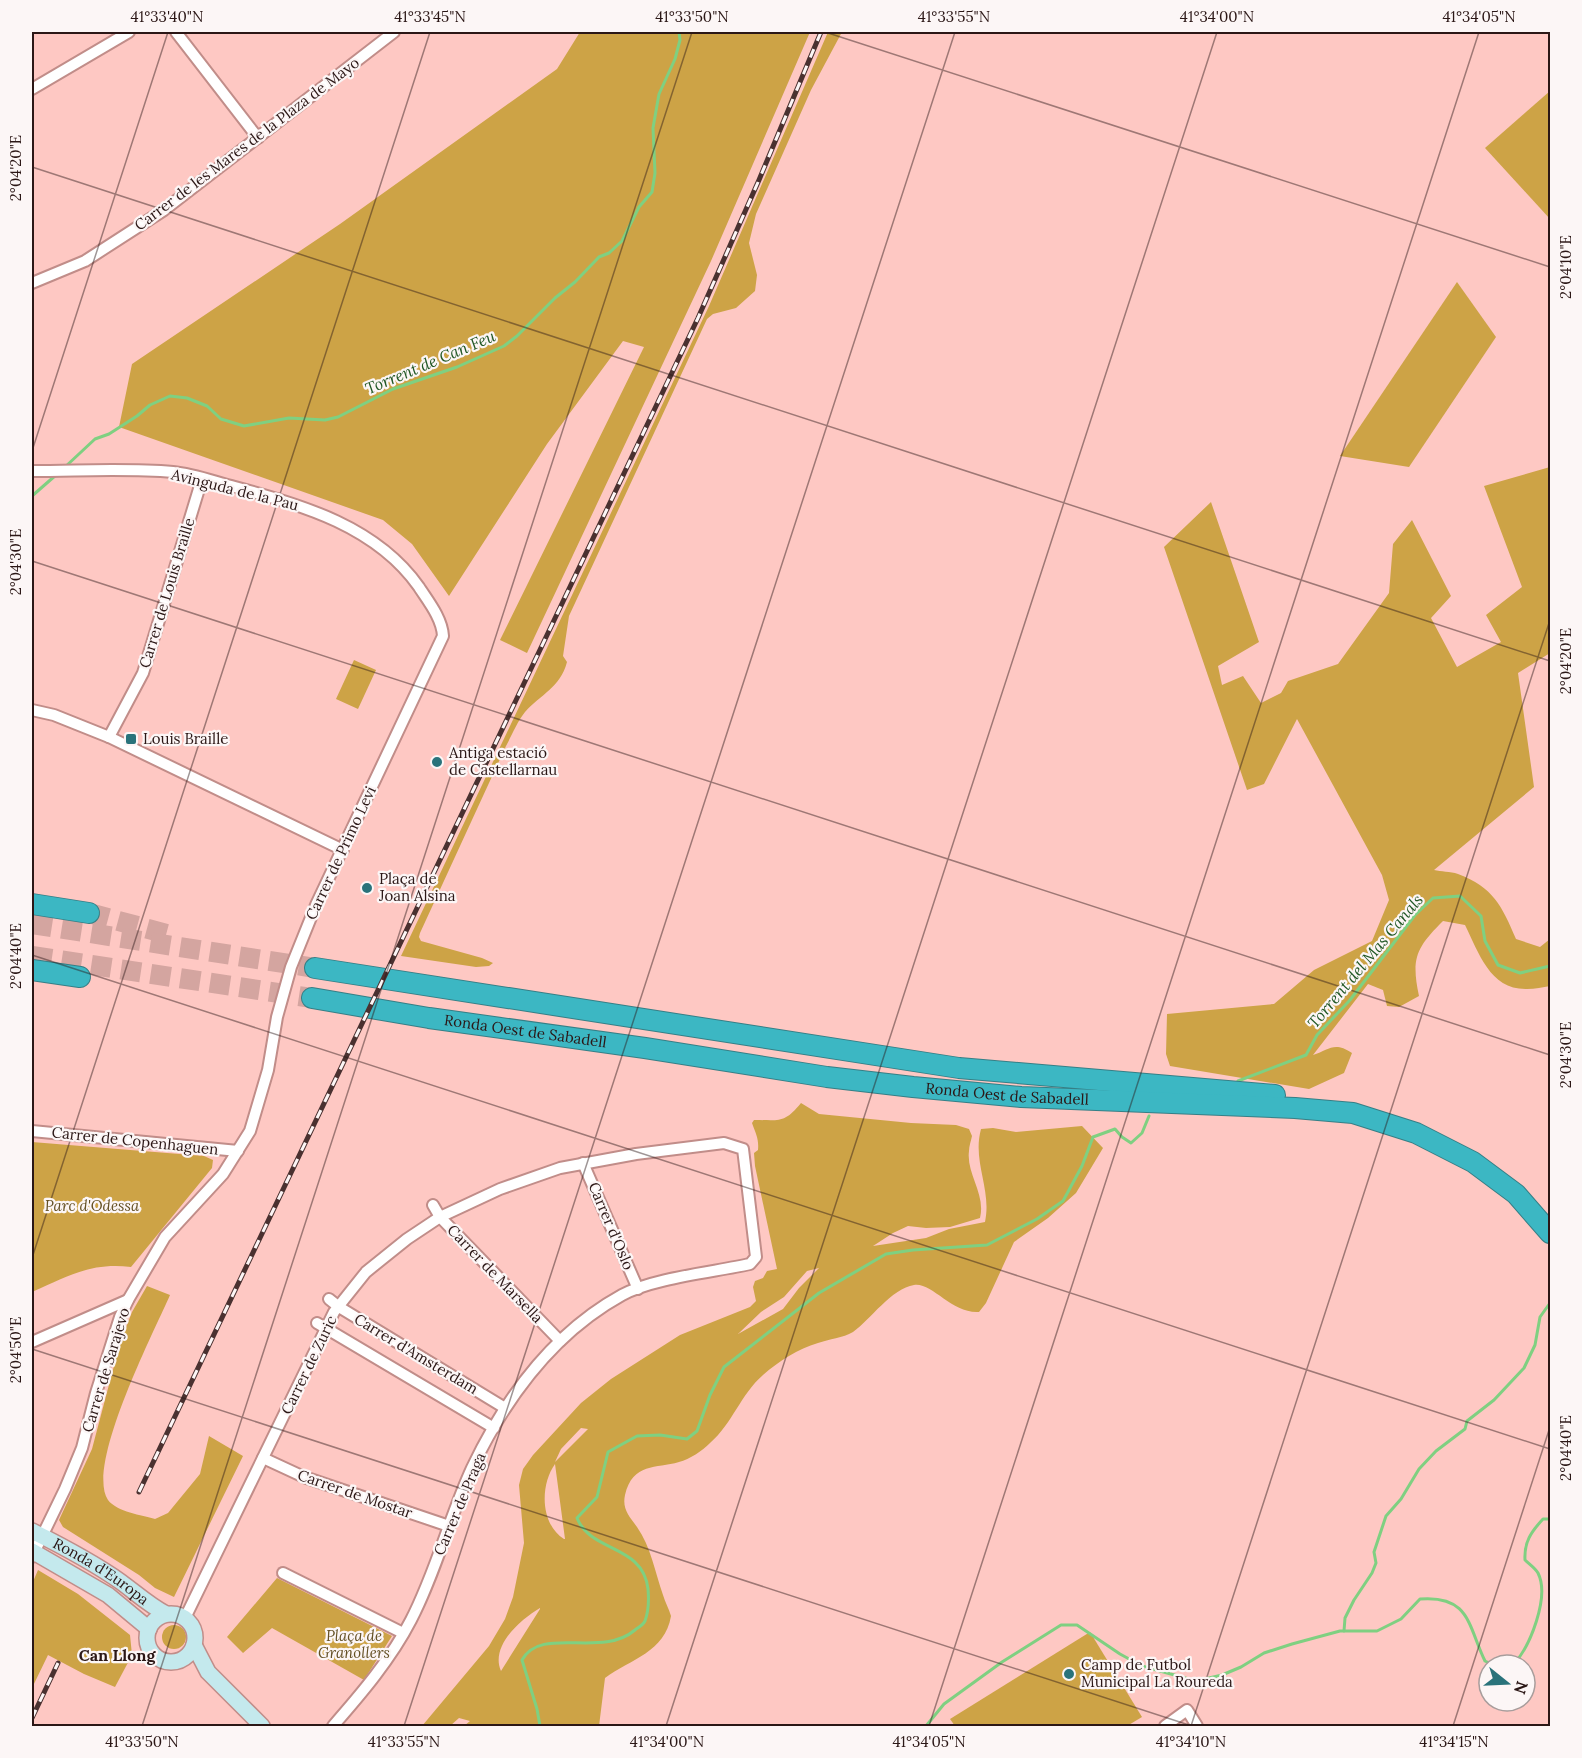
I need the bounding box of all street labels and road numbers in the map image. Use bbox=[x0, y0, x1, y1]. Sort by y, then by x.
street label: Carrer de les Mares de la Plaza de Mayo bbox=[130, 53, 363, 234]
street label: Avinguda de la Pau bbox=[169, 464, 301, 515]
street label: Carrer de Louis Braille bbox=[135, 515, 198, 670]
street label: Carrer de Primo Levi bbox=[301, 783, 380, 923]
street label: Ronda Oest de Sabadell bbox=[443, 1010, 608, 1052]
street label: Ronda Oest de Sabadell bbox=[925, 1078, 1089, 1109]
street label: Carrer de Copenhaguen bbox=[51, 1122, 219, 1159]
street label: Carrer d'Oslo bbox=[584, 1179, 639, 1273]
street label: Carrer de Marsella bbox=[443, 1220, 547, 1327]
street label: Carrer de Sarajevo bbox=[78, 1305, 134, 1434]
street label: Carrer d'Amsterdam bbox=[351, 1309, 482, 1398]
street label: Carrer de Zuric bbox=[276, 1312, 341, 1417]
street label: Carrer de Praga bbox=[429, 1449, 490, 1558]
street label: Carrer de Mostar bbox=[295, 1465, 416, 1522]
street label: Ronda d'Europa bbox=[50, 1533, 153, 1609]

